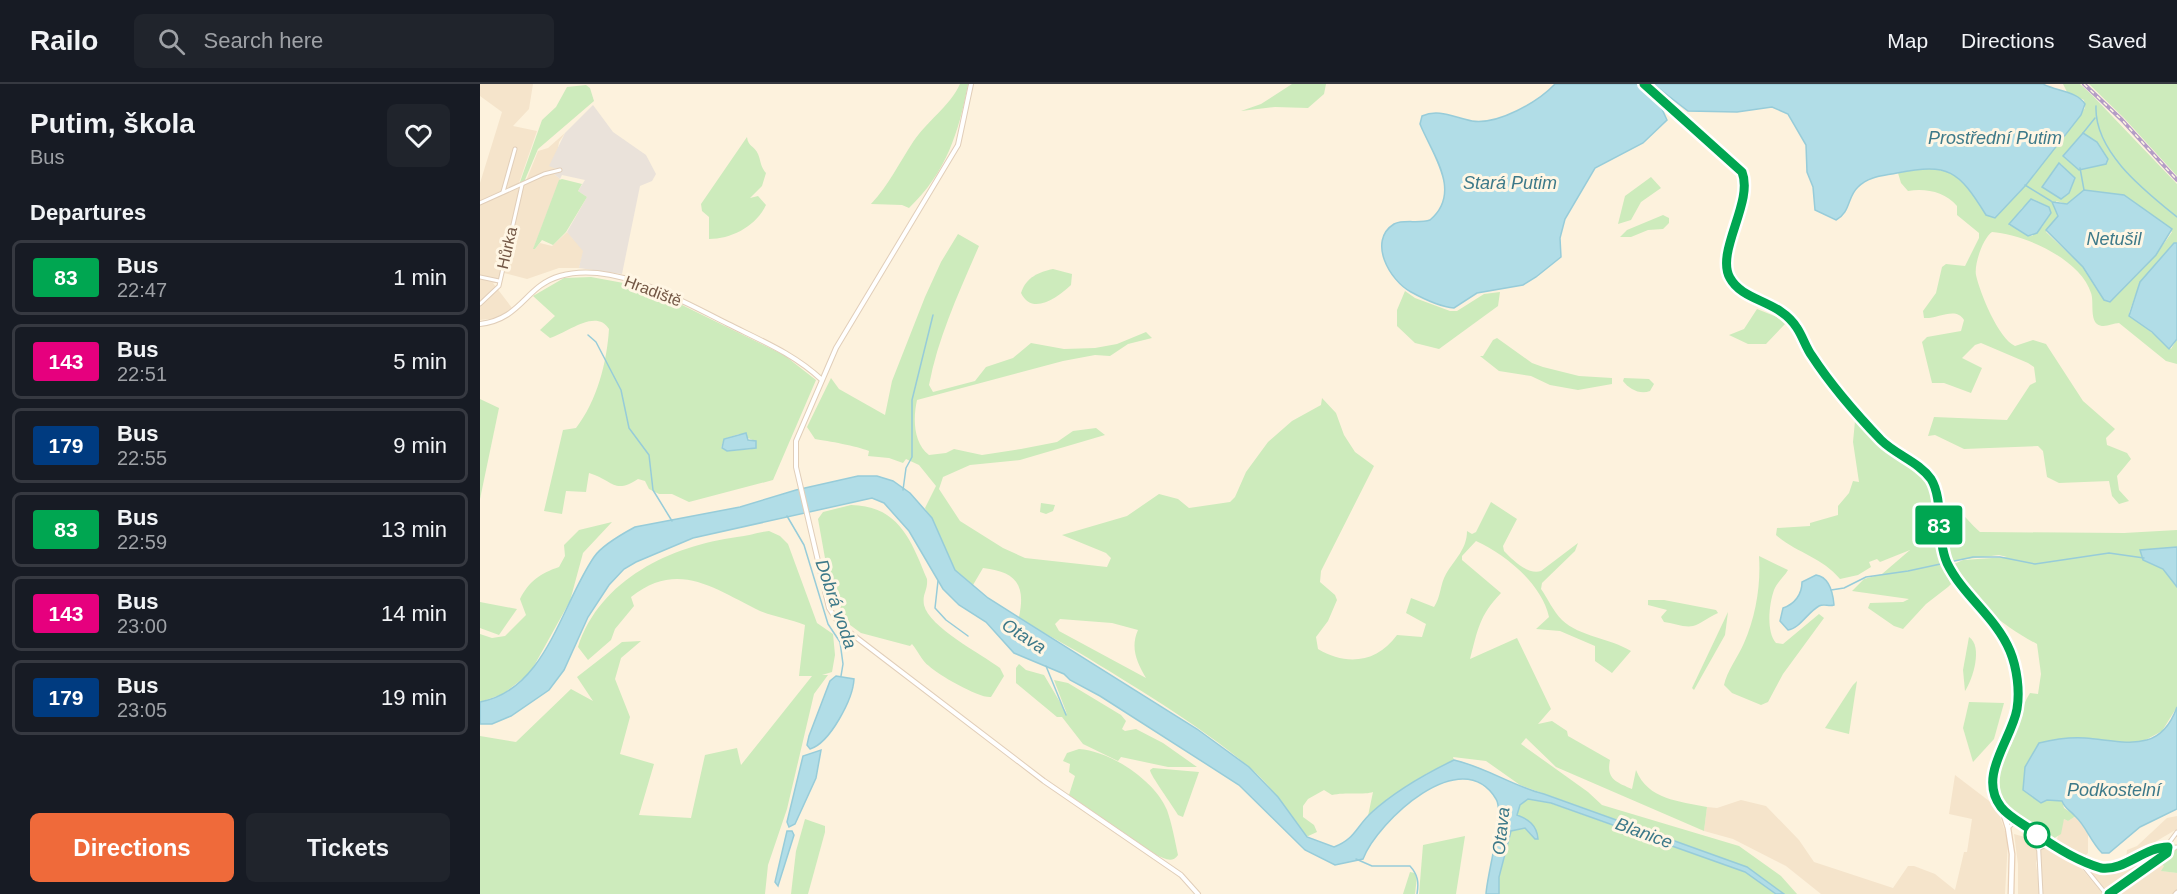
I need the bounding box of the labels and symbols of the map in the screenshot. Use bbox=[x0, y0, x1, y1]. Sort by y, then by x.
water label: Prostřední Putim bbox=[1928, 128, 2062, 148]
water label: Stará Putim bbox=[1463, 173, 1557, 193]
street label: Hůrka bbox=[494, 225, 520, 271]
water label: Netušil bbox=[2086, 229, 2143, 249]
street label: Hradiště bbox=[622, 272, 684, 310]
line badge: 83 bbox=[1912, 506, 1966, 544]
water label: Dobrá voda bbox=[811, 557, 861, 651]
water label: Otava bbox=[998, 615, 1050, 657]
water label: Podkostelní bbox=[2067, 780, 2163, 800]
water label: Otava bbox=[1489, 806, 1513, 856]
water label: Blanice bbox=[1613, 814, 1675, 852]
unlabelled marker bbox=[2024, 822, 2050, 848]

